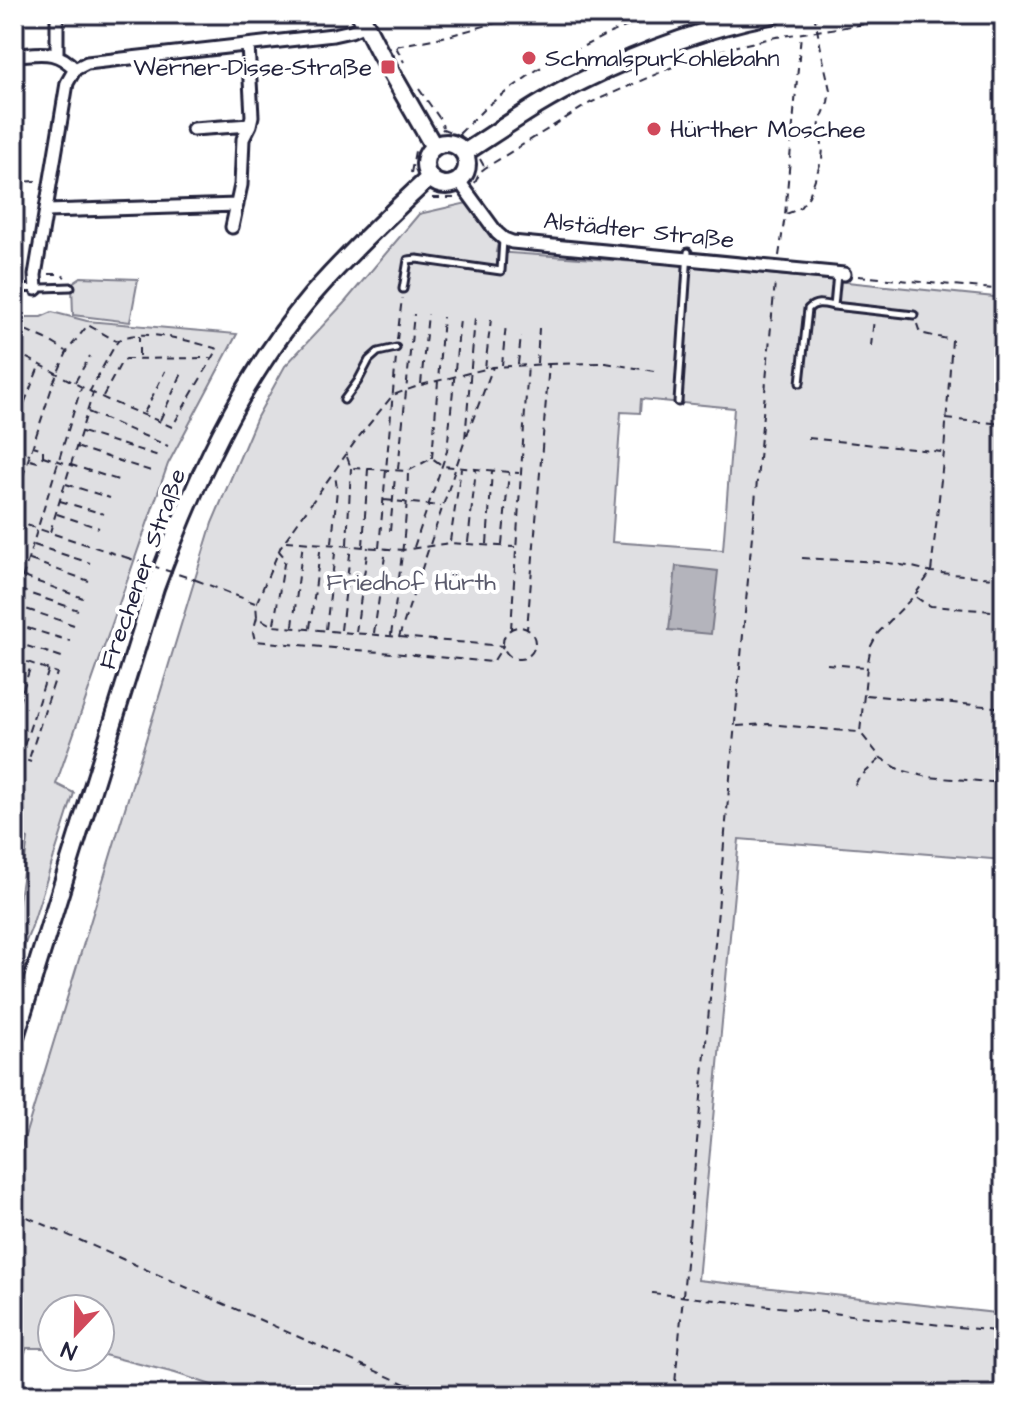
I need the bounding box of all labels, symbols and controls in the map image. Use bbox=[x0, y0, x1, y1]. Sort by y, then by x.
place label: Schmalspurkohlebahn bbox=[545, 42, 779, 76]
marker: Schmalspurkohlebahn bbox=[520, 49, 538, 67]
place label: Werner-Disse-Straße bbox=[133, 51, 372, 85]
marker: Werner-Disse-Straße bbox=[379, 58, 397, 76]
place label: Hürther Moschee bbox=[670, 113, 866, 147]
marker: Hürther Moschee bbox=[645, 120, 663, 138]
street label: Alstädter Straße bbox=[542, 204, 736, 258]
street label: Frechener Straße bbox=[91, 464, 195, 674]
park label: Friedhof Hürth bbox=[326, 566, 496, 600]
north arrow bbox=[36, 1293, 116, 1373]
text: N bbox=[57, 1333, 81, 1367]

